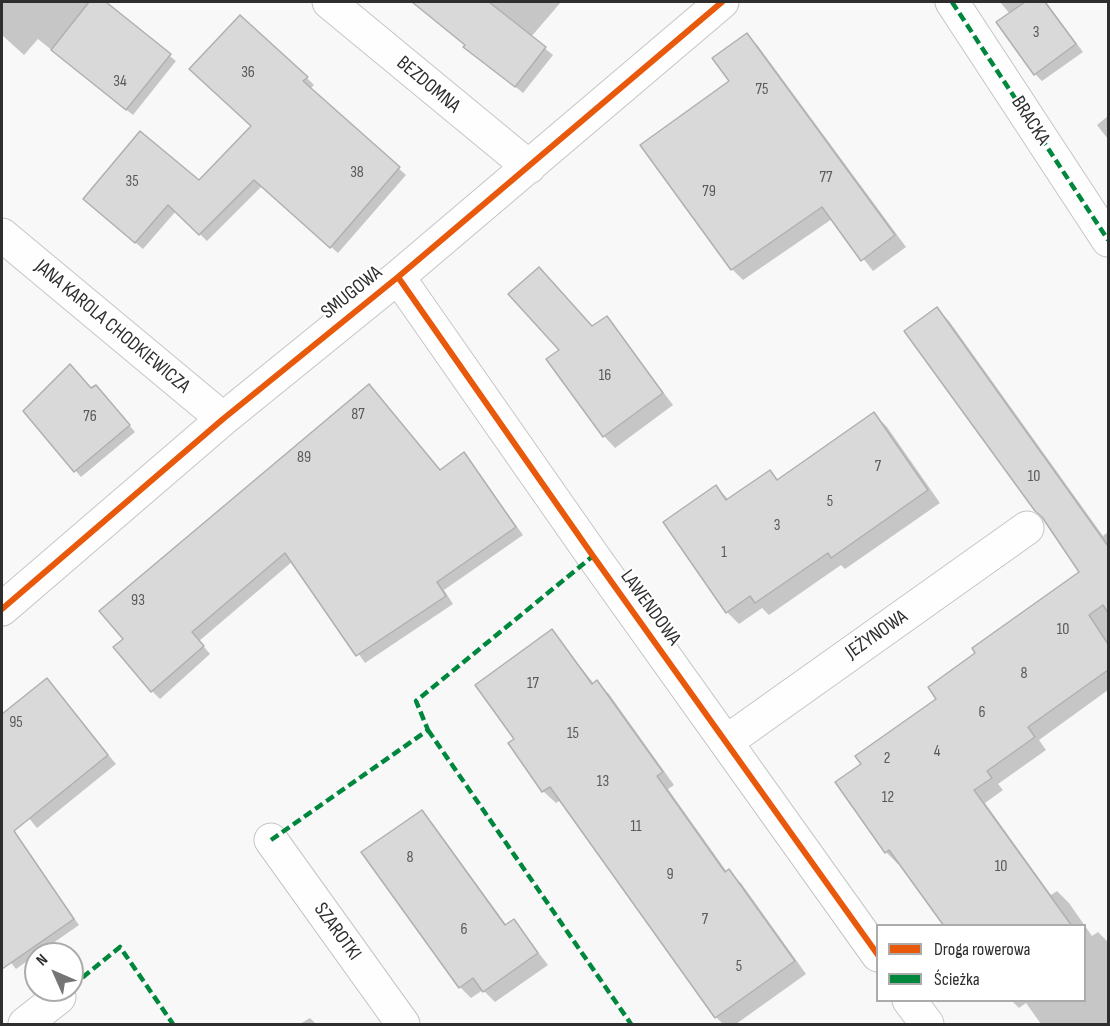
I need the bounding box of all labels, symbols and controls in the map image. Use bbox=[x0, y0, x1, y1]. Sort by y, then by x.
house number: 3 bbox=[1033, 23, 1039, 43]
street label: BEZDOMNA bbox=[391, 51, 465, 119]
house number: 36 bbox=[241, 63, 255, 83]
house number: 34 bbox=[113, 72, 127, 92]
house number: 75 bbox=[756, 80, 768, 100]
street label: BRACKA bbox=[1005, 92, 1055, 150]
house number: 38 bbox=[350, 163, 364, 183]
house number: 77 bbox=[820, 168, 832, 188]
house number: 35 bbox=[125, 172, 139, 192]
house number: 79 bbox=[702, 182, 716, 202]
street label: JANA KAROLA CHODKIEWICZA bbox=[30, 255, 194, 399]
street label: SMUGOWA bbox=[317, 261, 387, 325]
house number: 16 bbox=[599, 366, 611, 386]
house number: 87 bbox=[351, 405, 365, 425]
house number: 76 bbox=[83, 407, 97, 427]
house number: 89 bbox=[297, 448, 311, 468]
house number: 7 bbox=[875, 457, 881, 477]
house number: 10 bbox=[1028, 467, 1040, 487]
house number: 5 bbox=[827, 492, 833, 512]
house number: 3 bbox=[774, 516, 780, 536]
house number: 1 bbox=[721, 543, 727, 563]
street label: LAWENDOWA bbox=[614, 565, 686, 651]
house number: 93 bbox=[131, 591, 145, 611]
street label: JEŻYNOWA bbox=[841, 605, 913, 665]
house number: 10 bbox=[1057, 620, 1069, 640]
house number: 8 bbox=[1020, 664, 1028, 684]
house number: 17 bbox=[527, 674, 539, 694]
house number: 6 bbox=[978, 703, 986, 723]
house number: 95 bbox=[9, 713, 23, 733]
house number: 15 bbox=[567, 724, 579, 744]
house number: 4 bbox=[934, 742, 940, 762]
house number: 2 bbox=[884, 749, 890, 769]
house number: 13 bbox=[597, 772, 609, 792]
house number: 12 bbox=[882, 788, 894, 808]
house number: 11 bbox=[630, 817, 642, 837]
house number: 8 bbox=[406, 848, 414, 868]
house number: 10 bbox=[995, 857, 1007, 877]
house number: 9 bbox=[666, 865, 674, 885]
street label: SZAROTKI bbox=[308, 899, 366, 965]
house number: 7 bbox=[702, 910, 708, 930]
house number: 6 bbox=[460, 920, 468, 940]
legend bbox=[876, 924, 1086, 1002]
text: Droga rowerowa bbox=[934, 939, 1031, 960]
north arrow bbox=[24, 942, 84, 1002]
text: N bbox=[33, 951, 52, 970]
house number: 5 bbox=[736, 957, 742, 977]
text: Ścieżka bbox=[934, 969, 980, 990]

